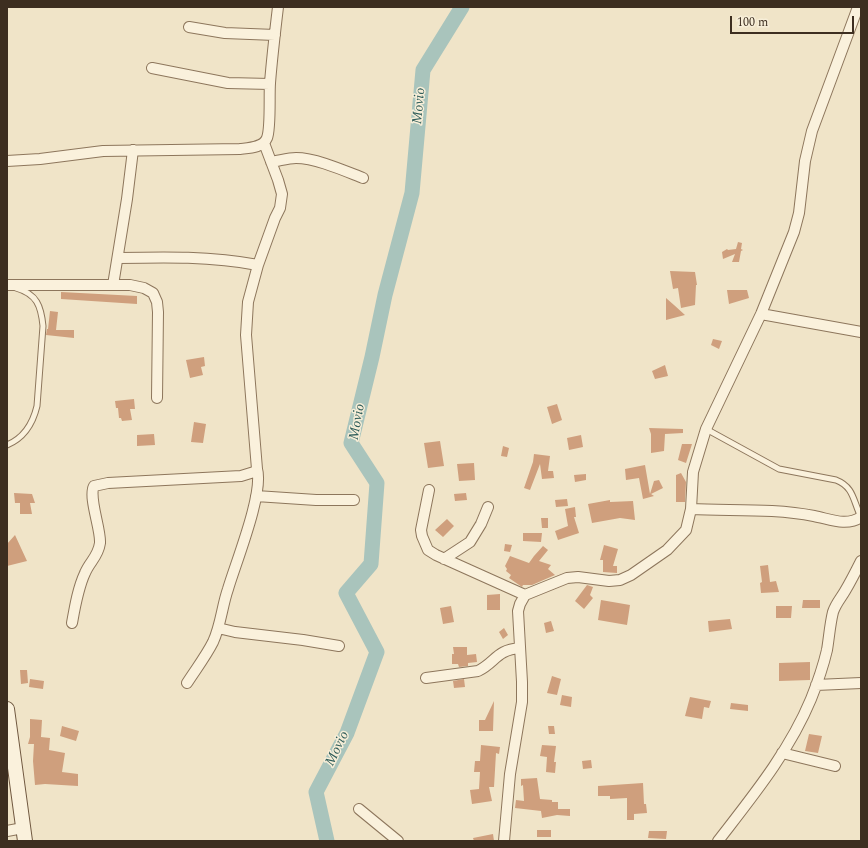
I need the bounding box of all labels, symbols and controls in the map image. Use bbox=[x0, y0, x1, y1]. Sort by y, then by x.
scale bar bbox=[732, 8, 856, 34]
text: 100 m bbox=[737, 13, 768, 32]
water label: Movio bbox=[410, 87, 430, 125]
water label: Movio bbox=[347, 402, 369, 442]
water label: Movio bbox=[322, 729, 354, 769]

